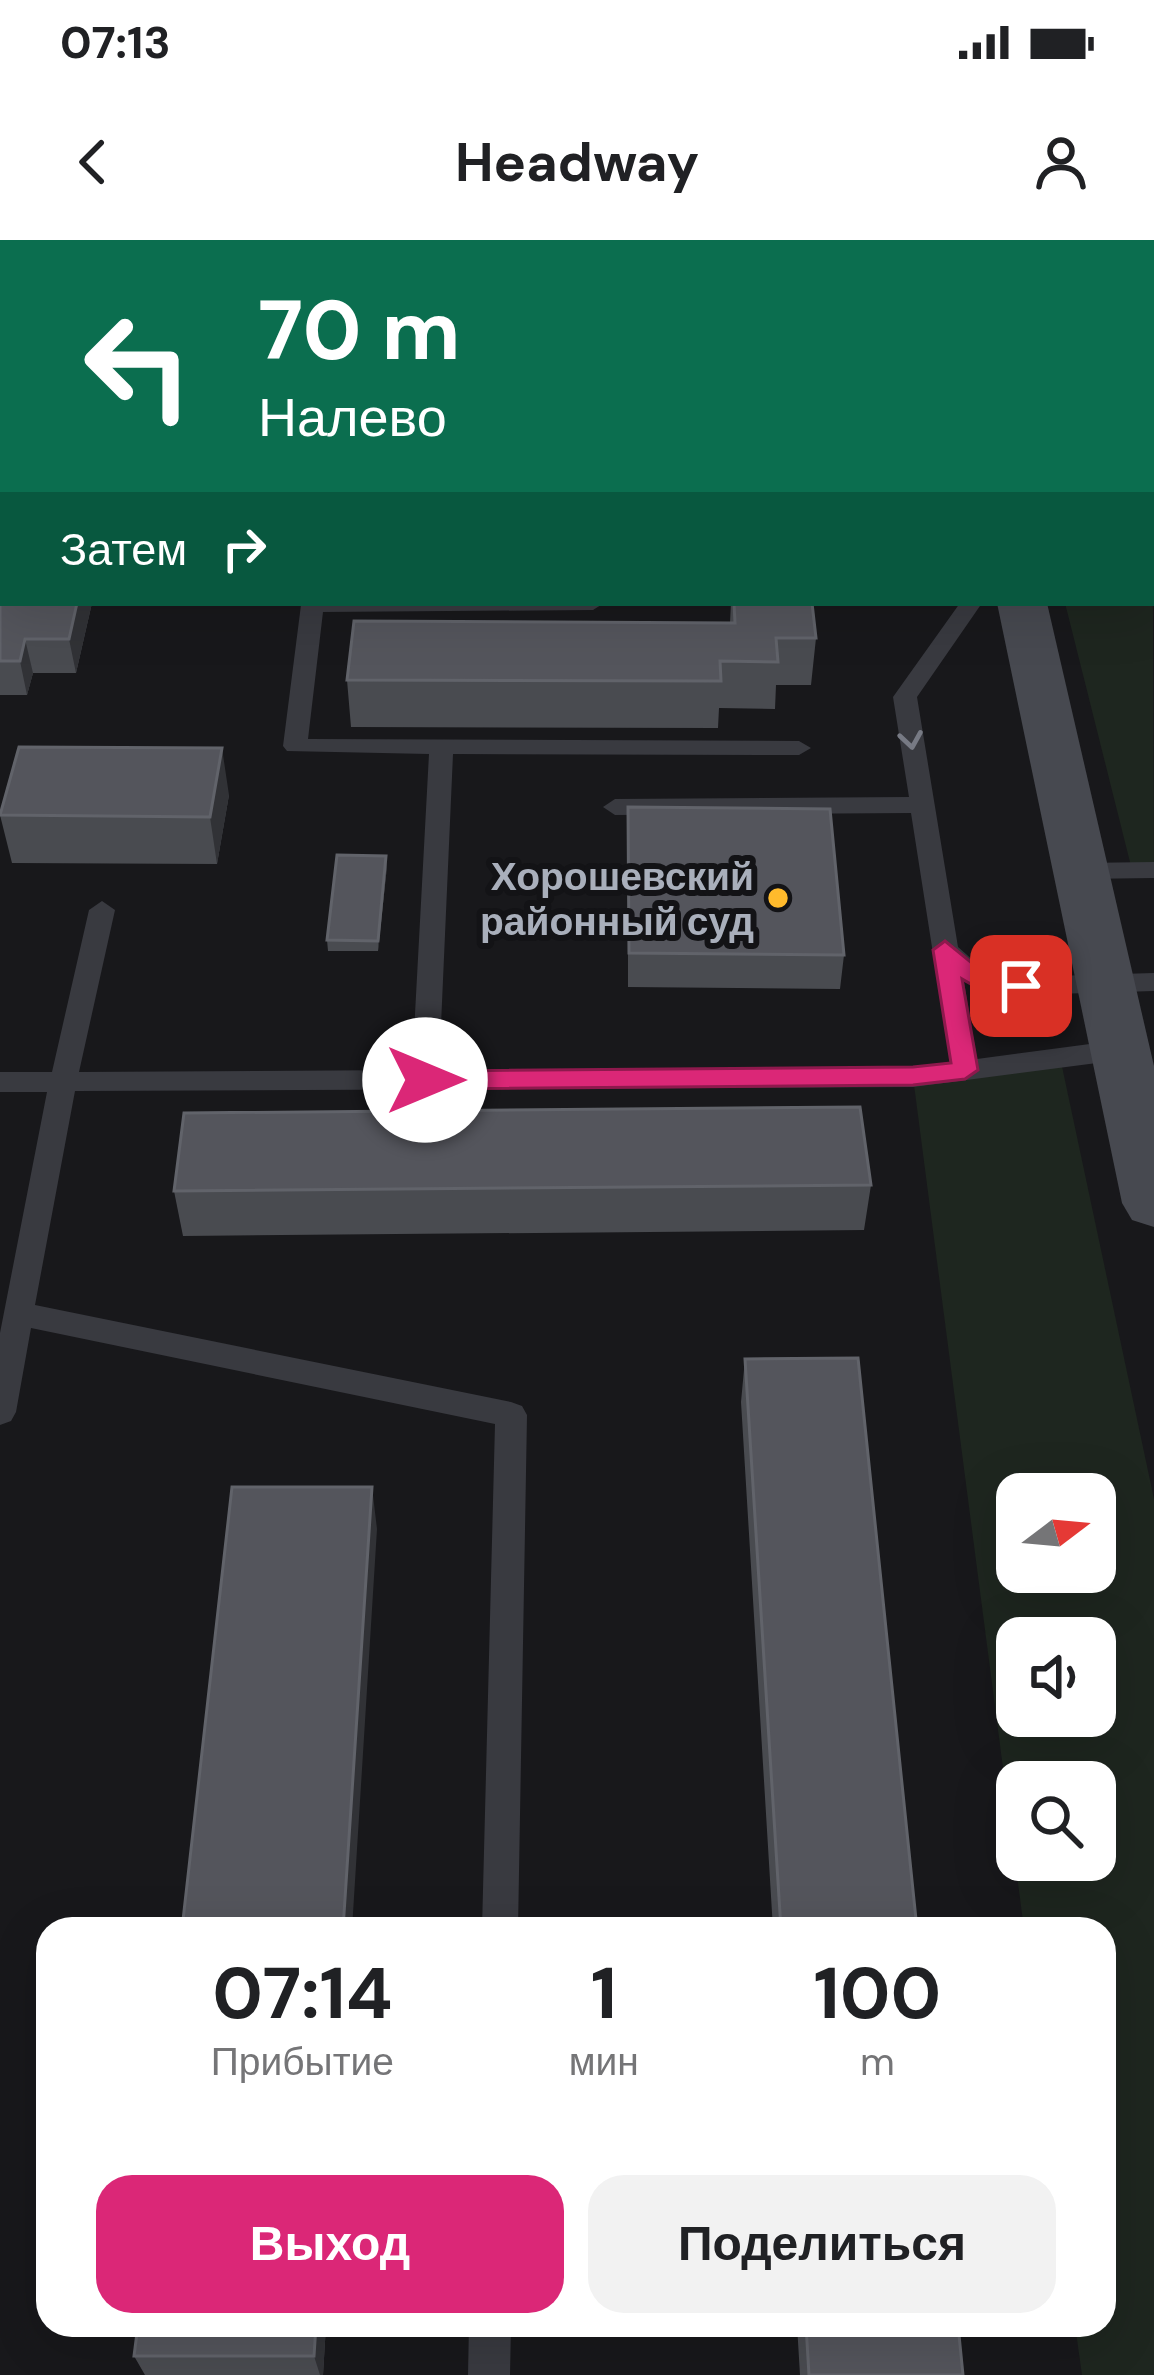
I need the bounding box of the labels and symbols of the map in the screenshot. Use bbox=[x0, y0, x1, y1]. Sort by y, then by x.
one-way arrow bbox=[898, 730, 923, 750]
place label: Хорошевский районный суд bbox=[480, 851, 754, 947]
marker: Хорошевский районный суд bbox=[765, 885, 791, 911]
pin bbox=[970, 935, 1072, 1037]
position arrow bbox=[362, 1017, 488, 1143]
north arrow bbox=[996, 1473, 1116, 1593]

